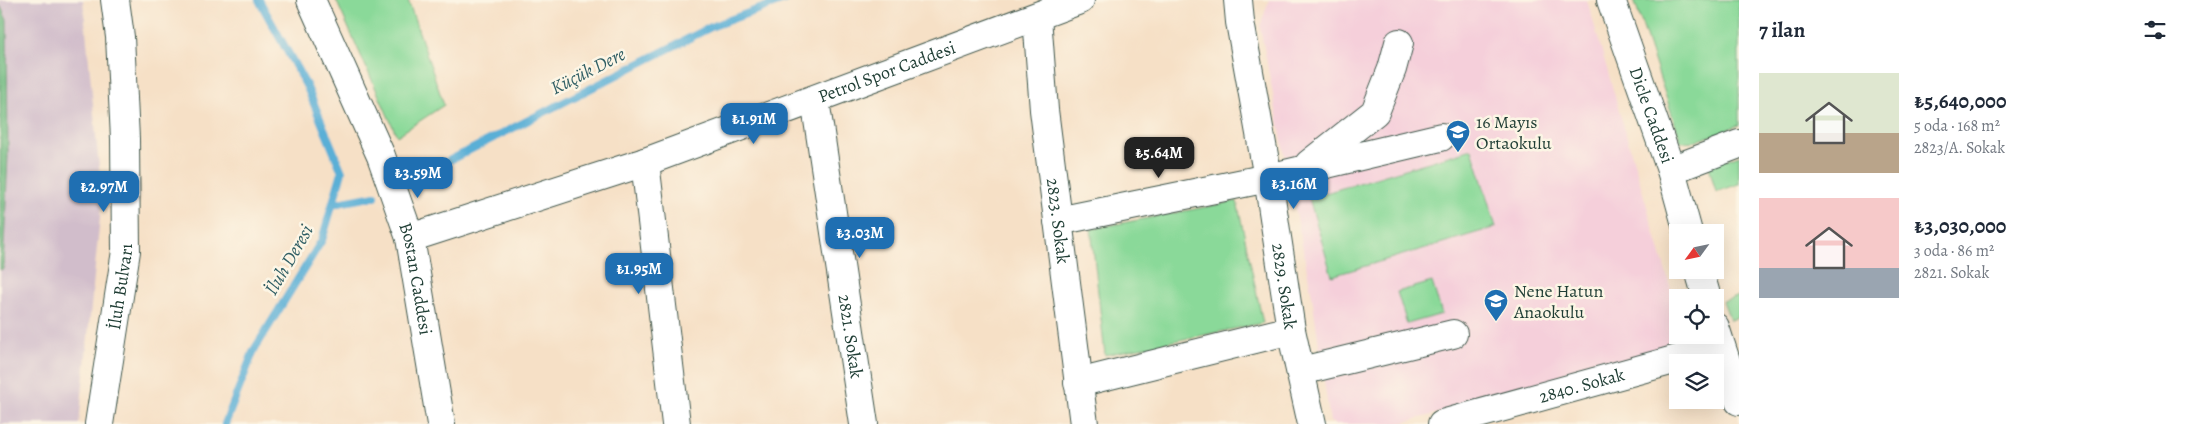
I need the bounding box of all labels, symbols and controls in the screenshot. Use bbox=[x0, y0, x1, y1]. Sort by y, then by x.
text: 7 ilan bbox=[1759, 16, 1805, 44]
icon: filters bbox=[2141, 16, 2169, 44]
street label: Petrol Spor Caddesi bbox=[815, 35, 959, 108]
water label: Küçük Dere bbox=[546, 41, 630, 101]
street label: Dicle Caddesi bbox=[1624, 63, 1680, 167]
text: ₺5,640,000 bbox=[1914, 87, 2006, 115]
icon: home bbox=[1799, 93, 1859, 153]
pin: ₺1.91M bbox=[713, 102, 795, 145]
text: ₺1.91M bbox=[732, 108, 776, 130]
place label: 16 Mayıs Ortaokulu bbox=[1476, 110, 1552, 155]
text: 5 oda · 168 m² bbox=[1914, 115, 2000, 137]
school or university icon: 16 Mayıs Ortaokulu bbox=[1445, 119, 1471, 153]
pin: ₺5.64M bbox=[1118, 136, 1200, 179]
text: 2823/A. Sokak bbox=[1914, 137, 2005, 159]
text: ₺5.64M bbox=[1135, 142, 1183, 164]
pin: ₺3.59M bbox=[377, 156, 459, 199]
text: ₺3.59M bbox=[395, 162, 441, 184]
pin: ₺3.16M bbox=[1253, 168, 1335, 210]
pin: ₺2.97M bbox=[63, 170, 145, 213]
text: ₺3.16M bbox=[1271, 173, 1317, 195]
text: ₺2.97M bbox=[80, 176, 128, 198]
street label: 2823. Sokak bbox=[1041, 177, 1075, 265]
text: ₺3,030,000 bbox=[1914, 212, 2006, 240]
pin: ₺3.03M bbox=[819, 216, 901, 259]
icon: home bbox=[1799, 218, 1859, 278]
street label: Bostan Caddesi bbox=[393, 219, 438, 337]
water label: İluh Deresi bbox=[258, 220, 320, 300]
text: ₺3.03M bbox=[836, 222, 884, 244]
north arrow bbox=[1669, 224, 1724, 279]
map controls bbox=[1669, 224, 1724, 409]
text: 3 oda · 86 m² bbox=[1914, 240, 1994, 262]
street label: 2829. Sokak bbox=[1266, 241, 1303, 331]
street label: İluh Bulvarı bbox=[102, 244, 138, 331]
pin: ₺1.95M bbox=[598, 252, 680, 295]
text: ₺1.95M bbox=[616, 258, 662, 280]
text: 2821. Sokak bbox=[1914, 262, 1989, 284]
place label: Nene Hatun Anaokulu bbox=[1513, 279, 1603, 324]
school or university icon: Nene Hatun Anaokulu bbox=[1483, 288, 1509, 322]
button: locate bbox=[1669, 289, 1724, 344]
street label: 2821. Sokak bbox=[833, 293, 869, 380]
button: layers bbox=[1669, 354, 1724, 409]
street label: 2840. Sokak bbox=[1536, 362, 1627, 409]

